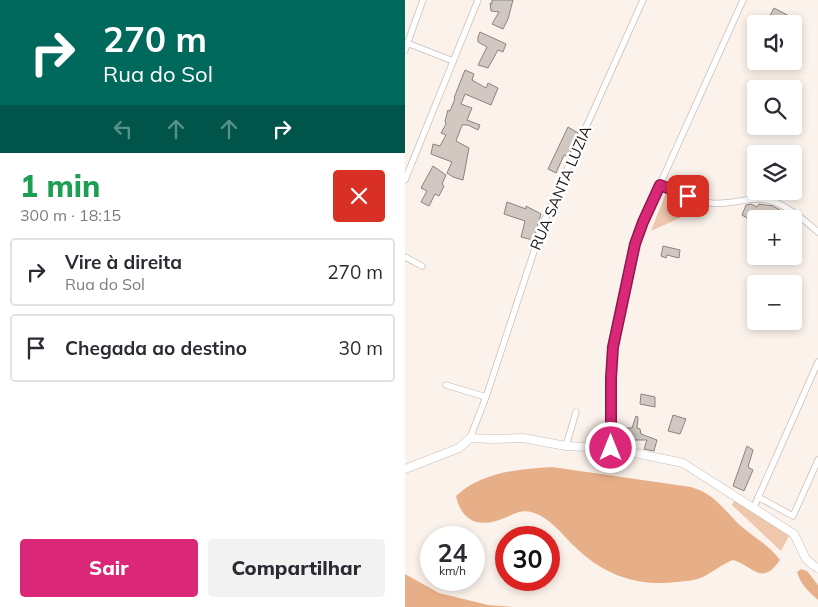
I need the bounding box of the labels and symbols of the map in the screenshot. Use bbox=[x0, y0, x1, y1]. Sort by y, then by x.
street label: RUA SANTA LUZIA bbox=[526, 123, 595, 253]
pin bbox=[667, 175, 709, 217]
position arrow bbox=[584, 421, 636, 473]
speed limit sign: 30 bbox=[495, 526, 560, 591]

